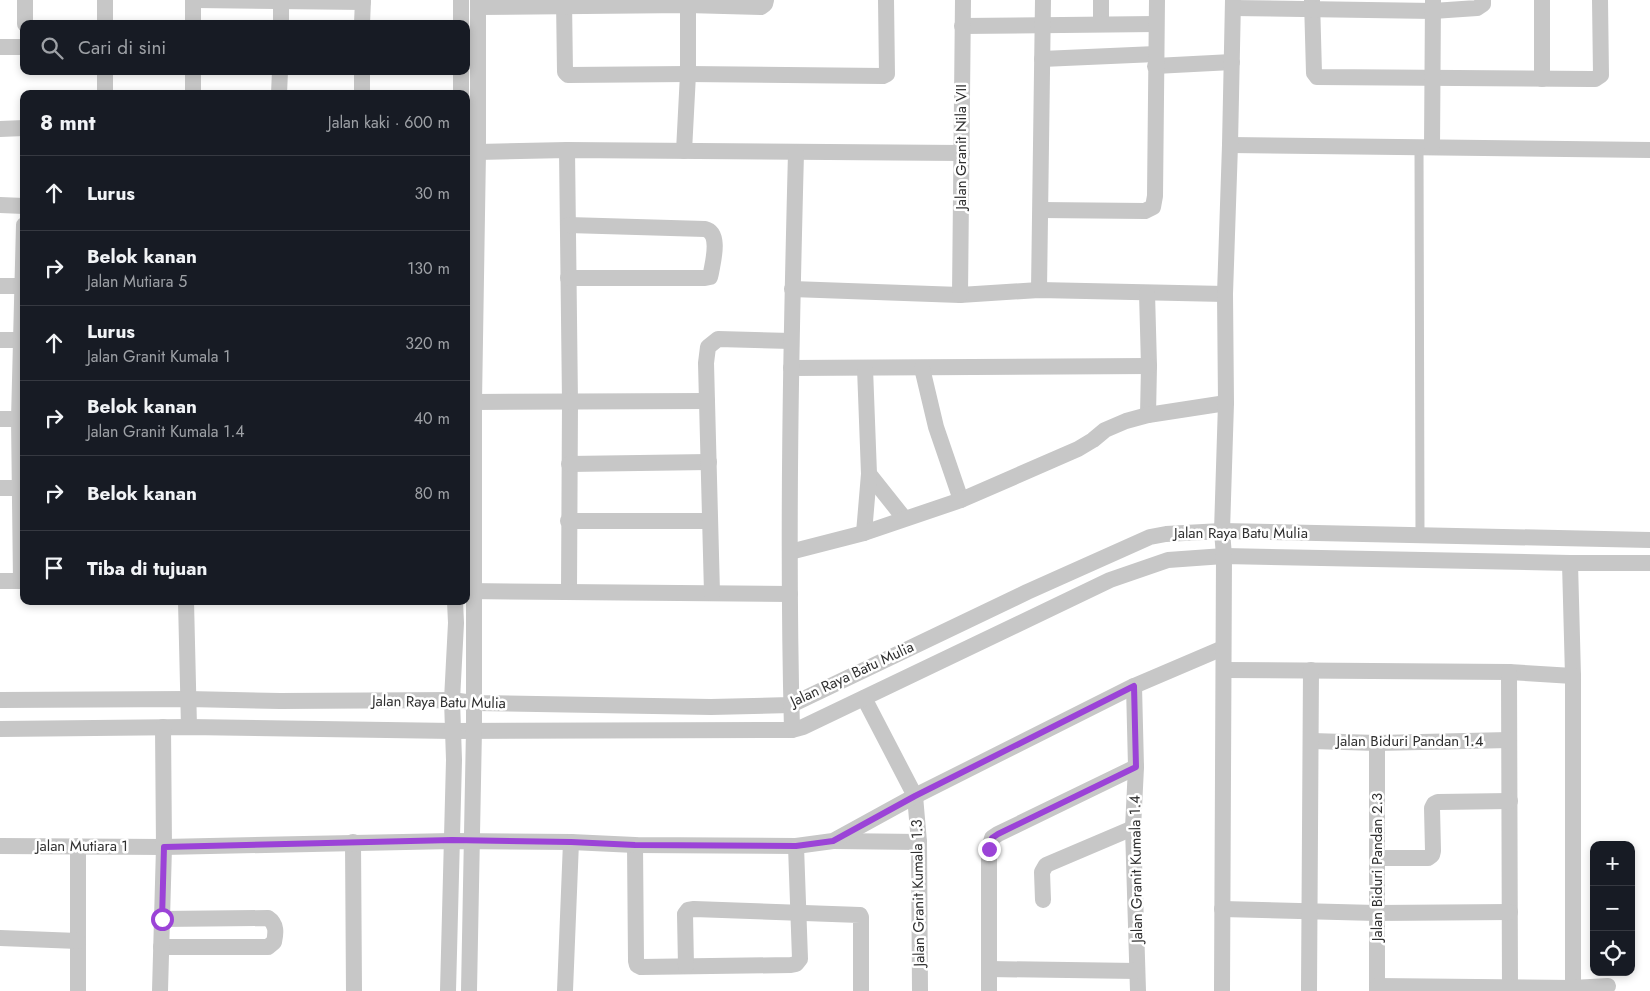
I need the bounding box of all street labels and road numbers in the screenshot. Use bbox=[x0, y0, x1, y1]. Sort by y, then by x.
street label: Jalan Granit Nila VII bbox=[950, 84, 972, 212]
street label: Jalan Raya Batu Mulia bbox=[1172, 522, 1308, 544]
street label: Jalan Raya Batu Mulia bbox=[785, 636, 917, 713]
street label: Jalan Raya Batu Mulia bbox=[370, 690, 506, 714]
street label: Jalan Biduri Pandan 1.4 bbox=[1334, 730, 1484, 752]
street label: Jalan Biduri Pandan 2.3 bbox=[1366, 793, 1388, 943]
street label: Jalan Granit Kumala 1.4 bbox=[1124, 795, 1148, 945]
street label: Jalan Granit Kumala 1.3 bbox=[906, 819, 930, 969]
street label: Jalan Mutiara 1 bbox=[34, 835, 128, 857]

